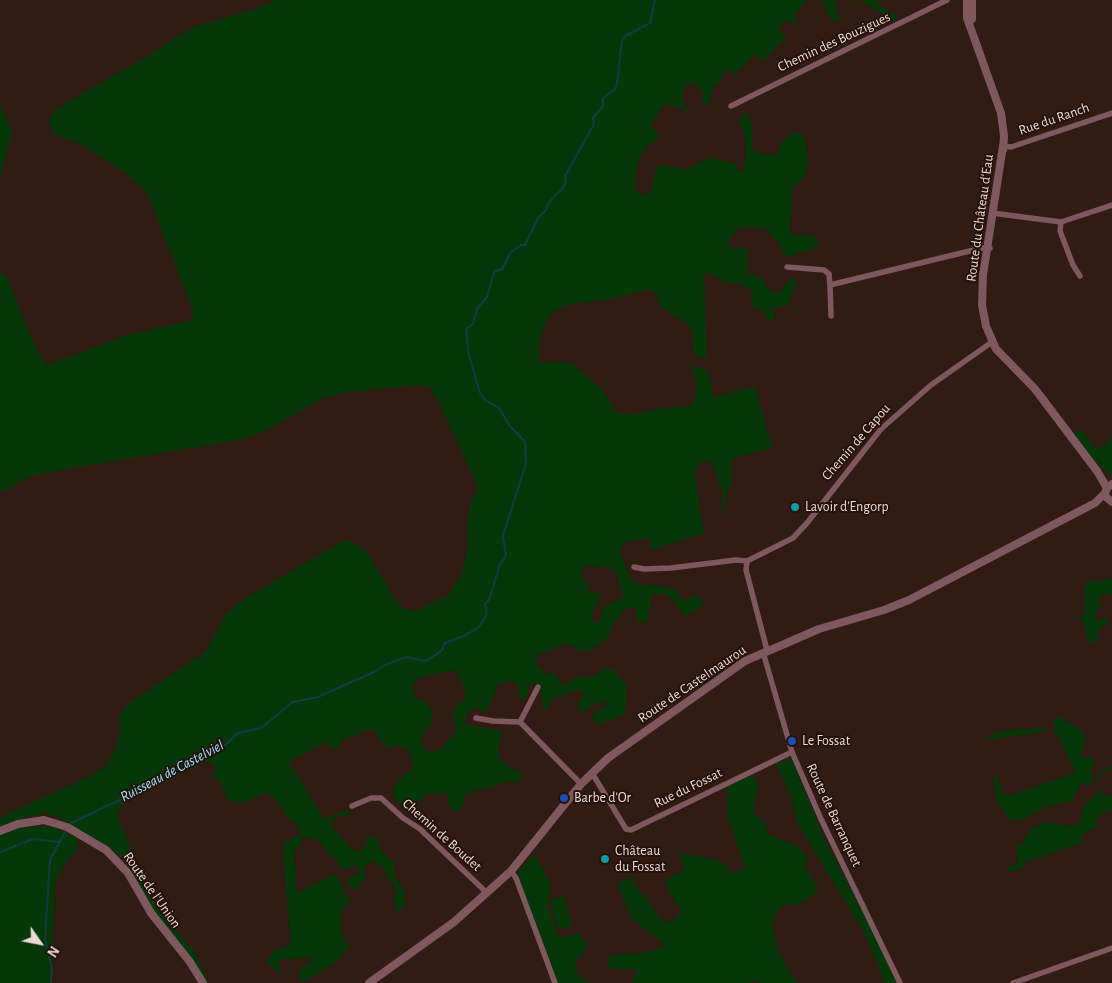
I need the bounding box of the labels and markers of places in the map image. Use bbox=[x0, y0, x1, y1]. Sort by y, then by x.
place label: Lavoir d'Engorp bbox=[805, 499, 889, 515]
marker: Lavoir d'Engorp bbox=[789, 501, 801, 513]
place label: Le Fossat bbox=[802, 733, 850, 749]
marker: Le Fossat bbox=[786, 735, 798, 747]
place label: Barbe d'Or bbox=[574, 790, 631, 806]
marker: Barbe d'Or bbox=[558, 792, 570, 804]
place label: Château du Fossat bbox=[615, 843, 665, 876]
marker: Château du Fossat bbox=[599, 853, 611, 865]

